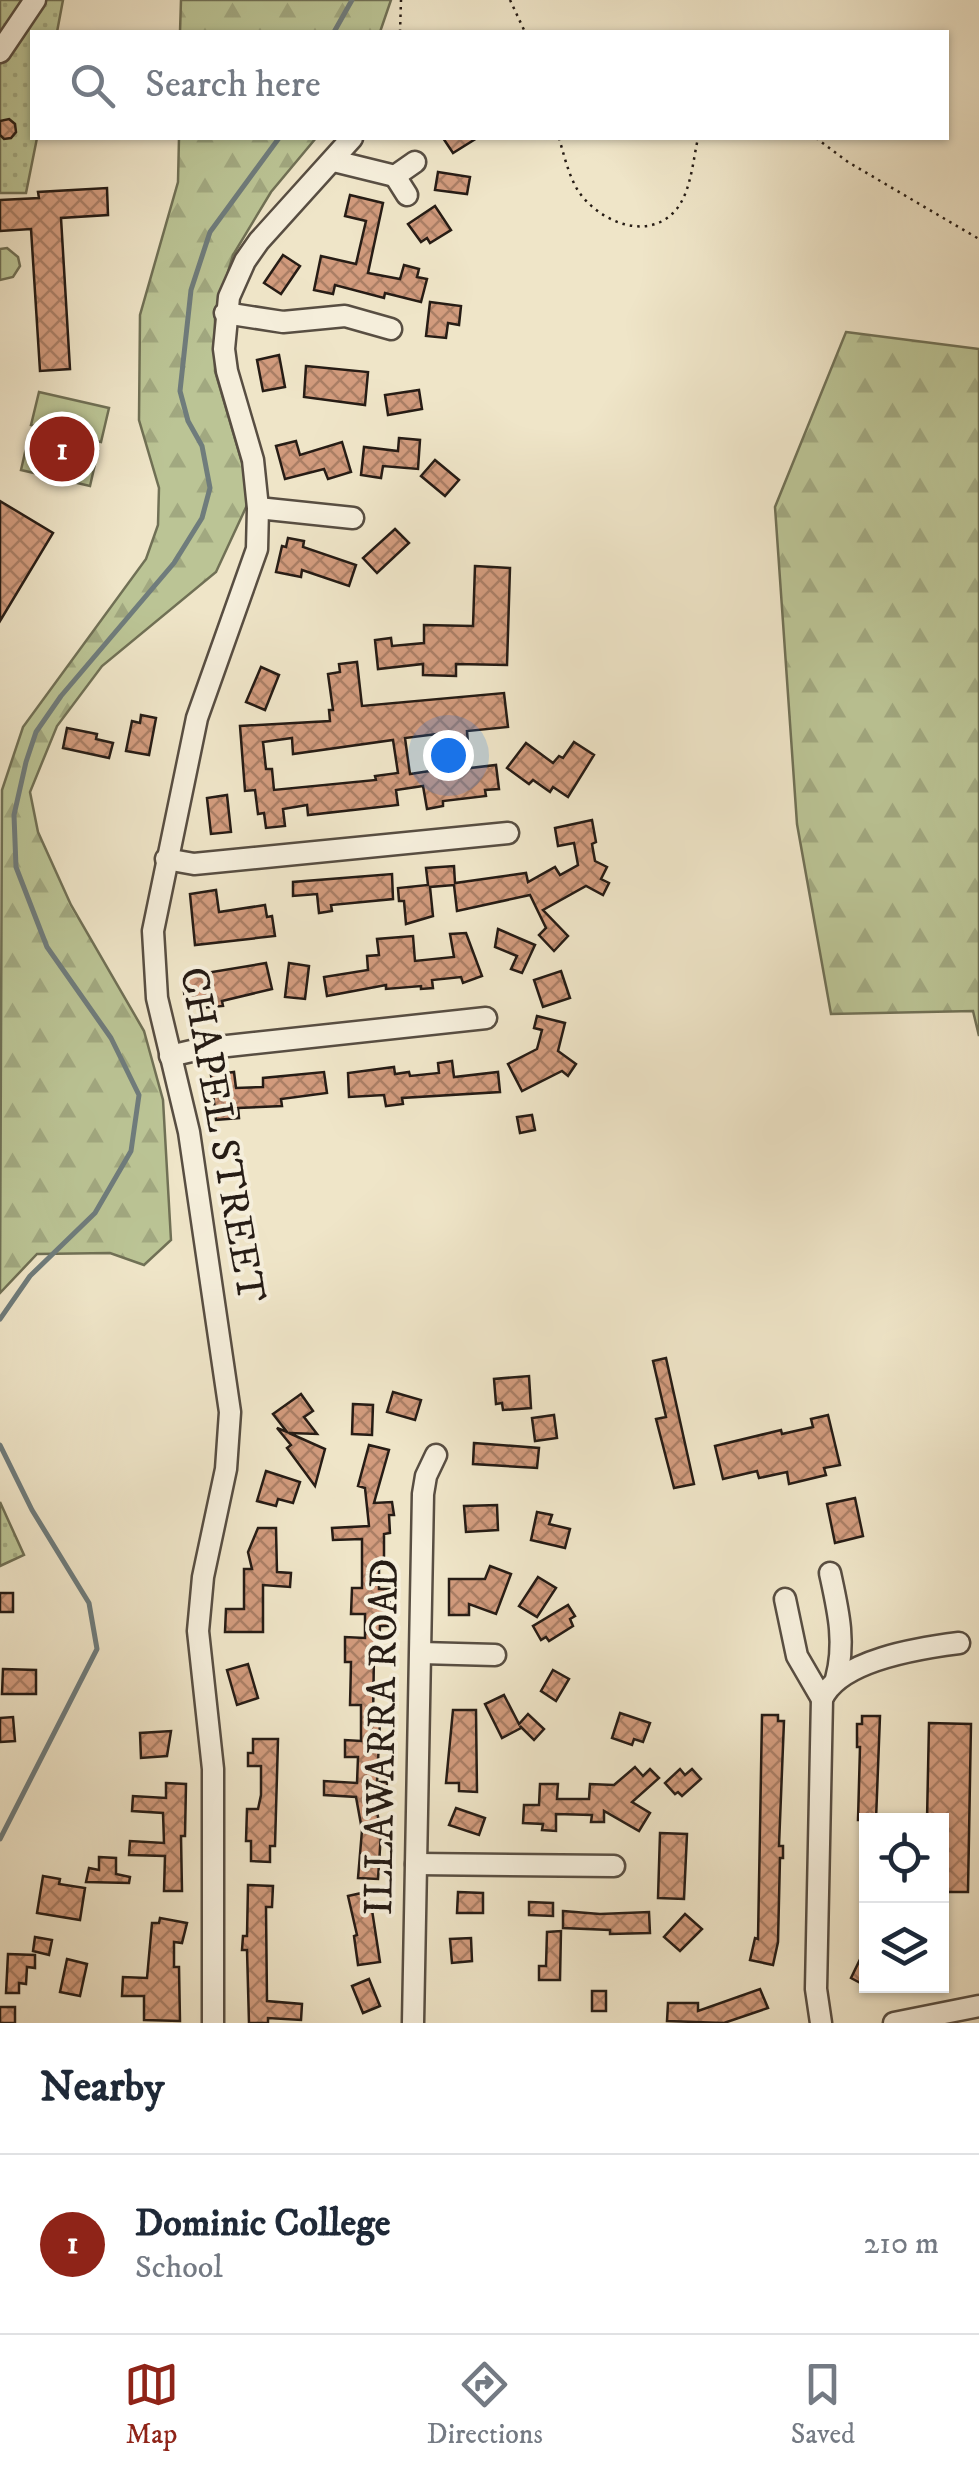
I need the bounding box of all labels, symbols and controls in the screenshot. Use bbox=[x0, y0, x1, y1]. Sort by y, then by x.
search box bbox=[30, 30, 949, 140]
icon: search bbox=[65, 58, 120, 113]
text: Search here bbox=[145, 61, 321, 109]
pin: 1 bbox=[30, 412, 94, 486]
your location bbox=[423, 730, 474, 781]
street label: CHAPEL STREET bbox=[167, 964, 275, 1306]
street label: ILLAWARRA ROAD bbox=[355, 1558, 411, 1916]
map controls bbox=[859, 1813, 949, 1993]
button: locate bbox=[859, 1813, 949, 1903]
button: layers bbox=[859, 1903, 949, 1993]
text: Nearby bbox=[40, 2062, 164, 2114]
text: Dominic College bbox=[135, 2200, 391, 2248]
text: 1 bbox=[67, 2224, 78, 2264]
text: 210 m bbox=[864, 2224, 939, 2264]
text: School bbox=[135, 2248, 223, 2288]
tab: Map bbox=[124, 2357, 179, 2452]
tab: Directions bbox=[427, 2357, 543, 2452]
tab: Saved bbox=[791, 2357, 855, 2452]

